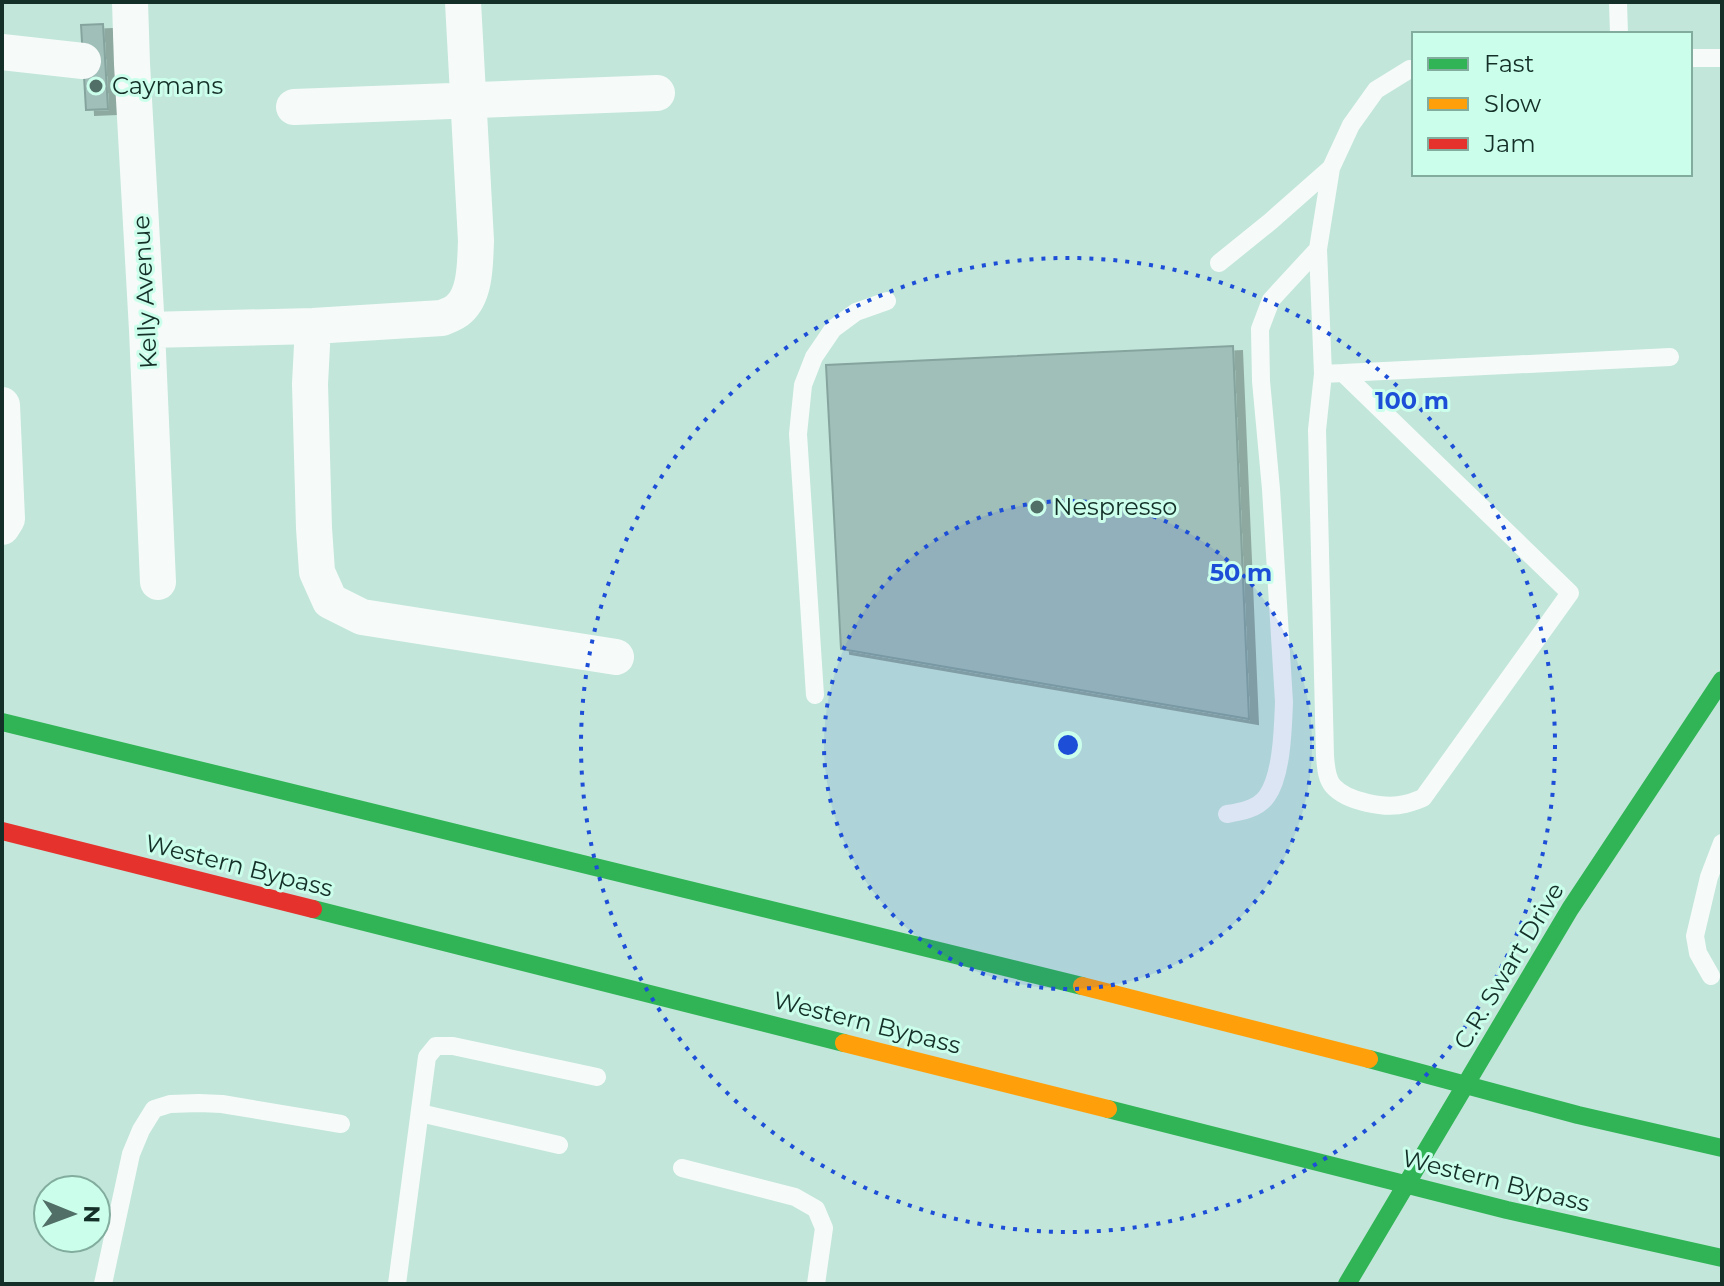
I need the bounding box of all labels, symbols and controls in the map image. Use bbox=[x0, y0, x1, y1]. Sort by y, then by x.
legend bbox=[1412, 32, 1692, 176]
text: Fast bbox=[1484, 49, 1535, 78]
place label: Caymans bbox=[112, 71, 223, 100]
marker: Caymans bbox=[87, 77, 105, 95]
text: Slow bbox=[1484, 89, 1541, 118]
text: Jam bbox=[1483, 129, 1536, 158]
street label: Kelly Avenue bbox=[126, 215, 163, 370]
text: 100 m bbox=[1375, 386, 1449, 415]
place label: Nespresso bbox=[1053, 492, 1177, 521]
marker: Nespresso bbox=[1028, 498, 1046, 516]
text: 50 m bbox=[1210, 558, 1272, 587]
centre of rings bbox=[1054, 731, 1082, 759]
street label: Western Bypass bbox=[142, 828, 336, 903]
street label: C.R. Swart Drive bbox=[1447, 877, 1570, 1054]
street label: Western Bypass bbox=[770, 985, 964, 1060]
street label: Western Bypass bbox=[1399, 1143, 1593, 1218]
north arrow bbox=[32, 1174, 112, 1254]
text: N bbox=[78, 1205, 105, 1223]

